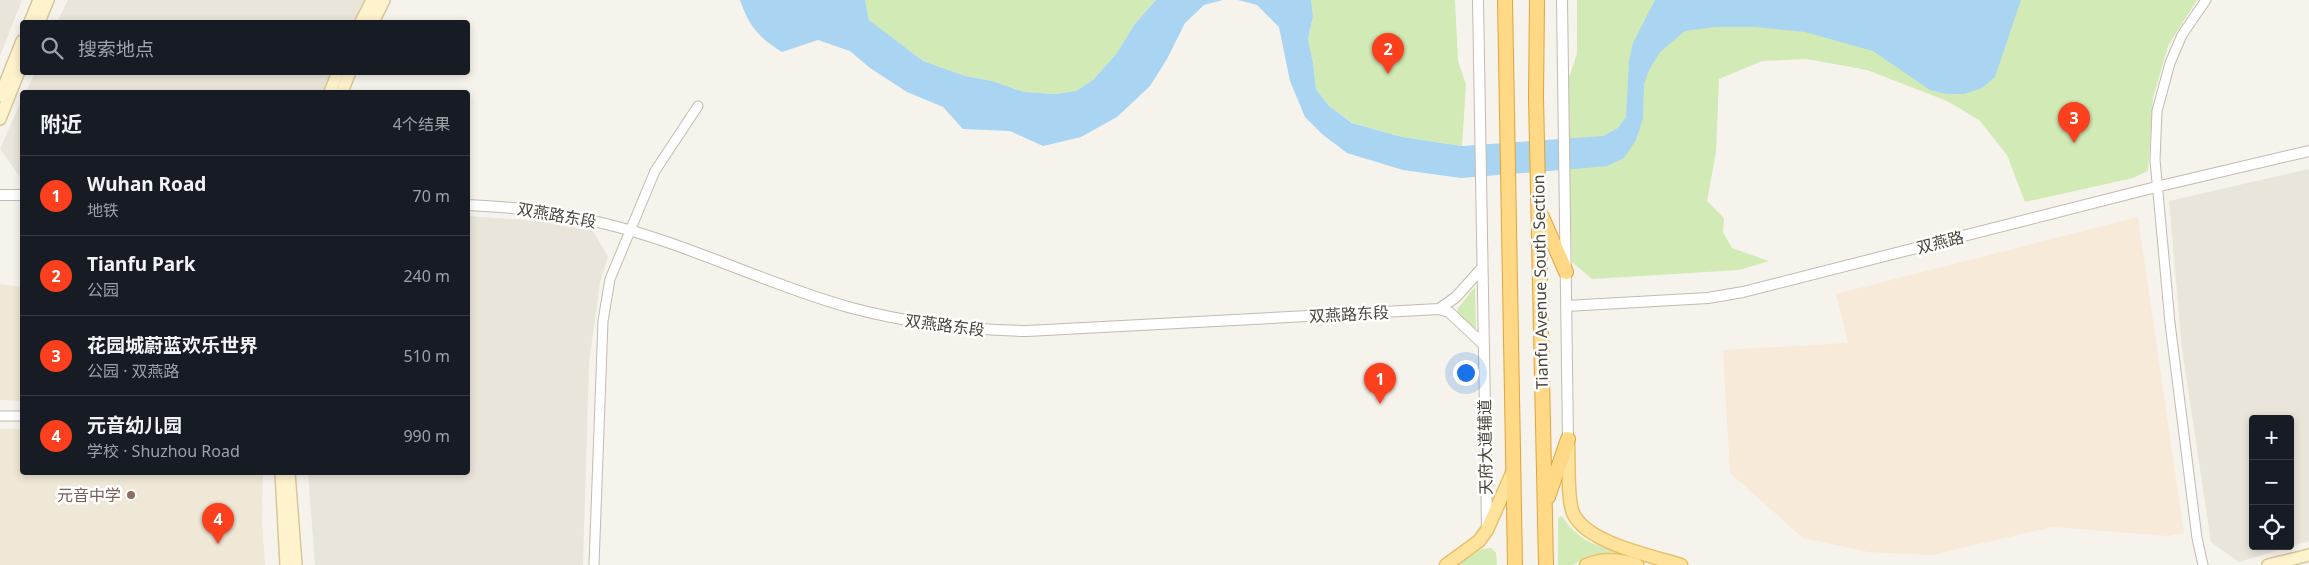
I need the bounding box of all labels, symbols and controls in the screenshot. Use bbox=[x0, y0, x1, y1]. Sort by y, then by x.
search box bbox=[20, 20, 470, 75]
pin: 2 bbox=[1372, 33, 1404, 74]
icon: search bbox=[38, 34, 66, 62]
text: 搜索地点 bbox=[78, 36, 154, 62]
pin: 3 bbox=[2058, 102, 2090, 143]
text: 附近 bbox=[40, 110, 82, 138]
text: 4个结果 bbox=[393, 113, 450, 135]
text: Wuhan Road bbox=[87, 171, 206, 197]
street label: Tianfu Avenue South Section bbox=[1527, 174, 1553, 390]
text: 1 bbox=[51, 185, 61, 207]
text: 70 m bbox=[413, 185, 450, 207]
street label: 双燕路东段 bbox=[516, 197, 598, 233]
text: 地铁 bbox=[87, 199, 119, 221]
street label: 双燕路 bbox=[1914, 226, 1966, 258]
text: Tianfu Park bbox=[87, 251, 195, 277]
text: 2 bbox=[51, 265, 61, 287]
text: 240 m bbox=[403, 265, 450, 287]
text: 公园 bbox=[87, 279, 119, 301]
street label: 双燕路东段 bbox=[1308, 301, 1390, 327]
street label: 双燕路东段 bbox=[904, 309, 986, 341]
text: 花园城蔚蓝欢乐世界 bbox=[87, 332, 258, 358]
text: 3 bbox=[51, 345, 61, 367]
text: 510 m bbox=[403, 345, 450, 367]
text: 公园 · 双燕路 bbox=[87, 360, 180, 382]
your location bbox=[1453, 360, 1479, 386]
pin: 1 bbox=[1364, 363, 1396, 404]
street label: 天府大道辅道 bbox=[1473, 399, 1497, 495]
text: 元音幼儿园 bbox=[87, 412, 182, 438]
map controls bbox=[2249, 415, 2294, 550]
button: + bbox=[2249, 415, 2294, 460]
text: 4 bbox=[51, 425, 61, 447]
text: 990 m bbox=[403, 425, 450, 447]
text: 学校 · Shuzhou Road bbox=[87, 440, 240, 462]
button: − bbox=[2249, 460, 2294, 505]
place label: 元音中学 bbox=[57, 484, 121, 506]
marker: 元音中学 bbox=[125, 489, 137, 501]
pin: 4 bbox=[202, 503, 234, 544]
button: locate bbox=[2249, 505, 2294, 550]

